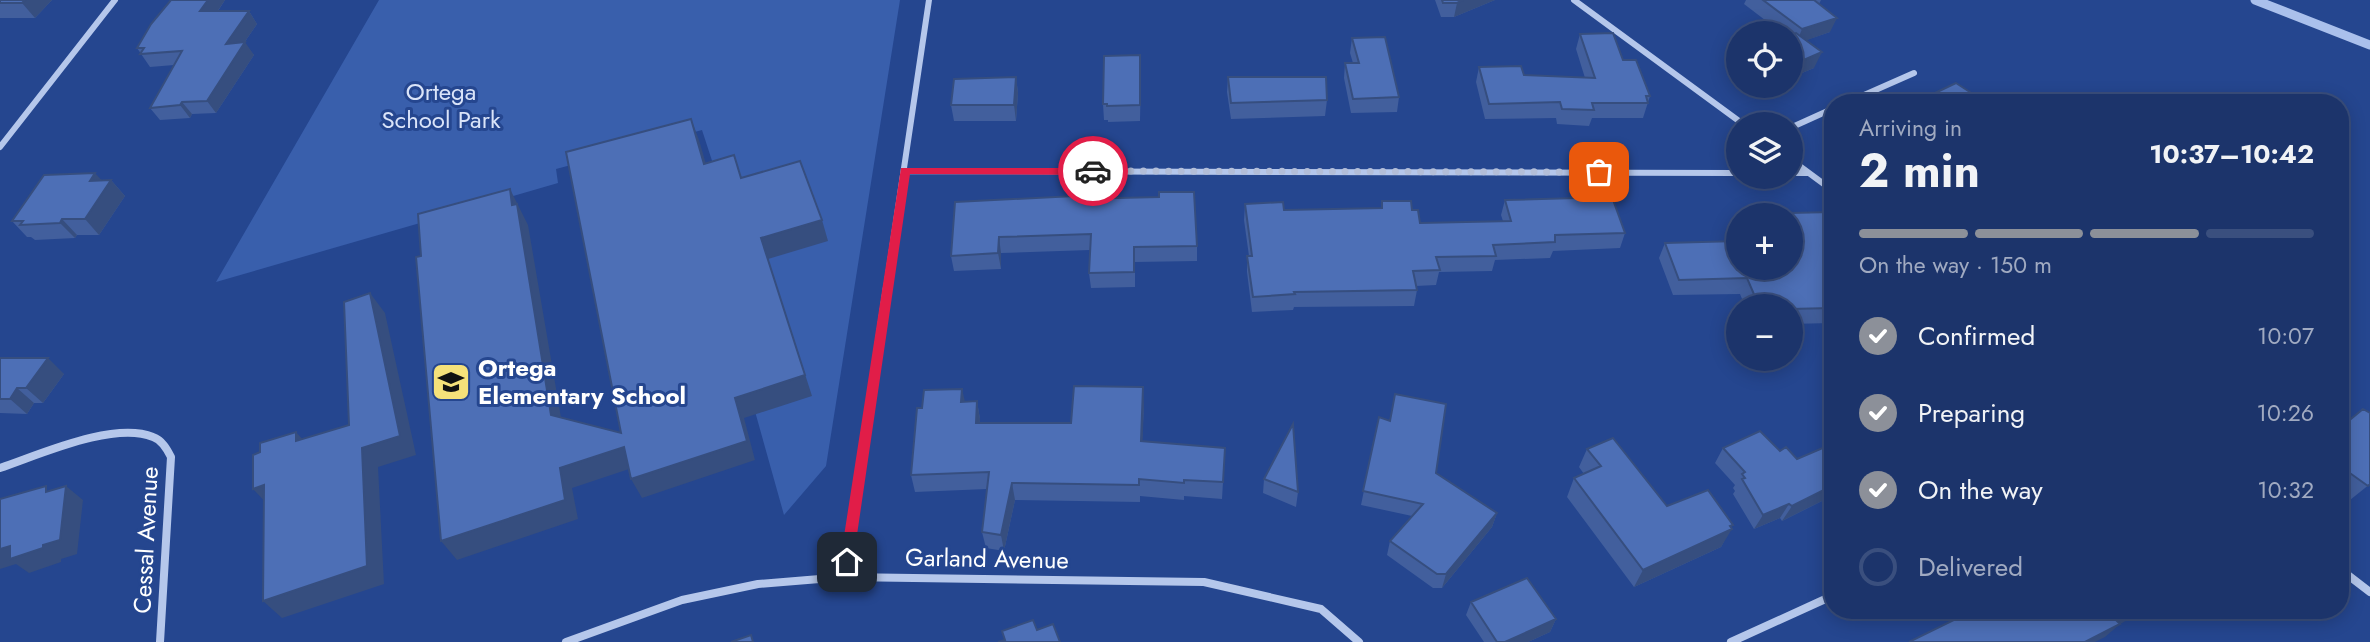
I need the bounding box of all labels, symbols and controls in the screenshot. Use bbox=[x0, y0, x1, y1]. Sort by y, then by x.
map controls bbox=[1726, 21, 1803, 371]
button: locate bbox=[1726, 21, 1803, 98]
park label: Ortega School Park bbox=[382, 74, 501, 137]
text: Arriving in bbox=[1859, 111, 1962, 145]
button: layers bbox=[1726, 112, 1803, 189]
text: 10:37–10:42 bbox=[2149, 135, 2314, 173]
courier bbox=[1058, 136, 1128, 206]
text: 2 min bbox=[1859, 138, 1980, 204]
pin bbox=[1569, 142, 1629, 202]
icon: car bbox=[1074, 152, 1112, 190]
icon: bag bbox=[1580, 153, 1618, 191]
button: + bbox=[1726, 203, 1803, 280]
text: On the way · 150 m bbox=[1859, 248, 2052, 282]
button: − bbox=[1726, 294, 1803, 371]
icon: check bbox=[1859, 317, 1897, 355]
text: Confirmed bbox=[1918, 317, 2035, 355]
text: 10:07 bbox=[2257, 319, 2314, 353]
place label: Ortega Elementary School bbox=[478, 350, 686, 413]
school or university icon: Ortega Elementary School bbox=[430, 361, 472, 403]
icon: check bbox=[1859, 394, 1897, 432]
text: Preparing bbox=[1918, 394, 2025, 432]
text: 10:26 bbox=[2257, 396, 2314, 430]
street label: Cessal Avenue bbox=[124, 466, 167, 614]
icon: check bbox=[1859, 471, 1897, 509]
text: On the way bbox=[1918, 471, 2043, 509]
text: 10:32 bbox=[2257, 473, 2314, 507]
pin bbox=[817, 532, 877, 592]
street label: Garland Avenue bbox=[905, 540, 1069, 577]
icon: home bbox=[828, 543, 866, 581]
text: Delivered bbox=[1918, 548, 2023, 586]

